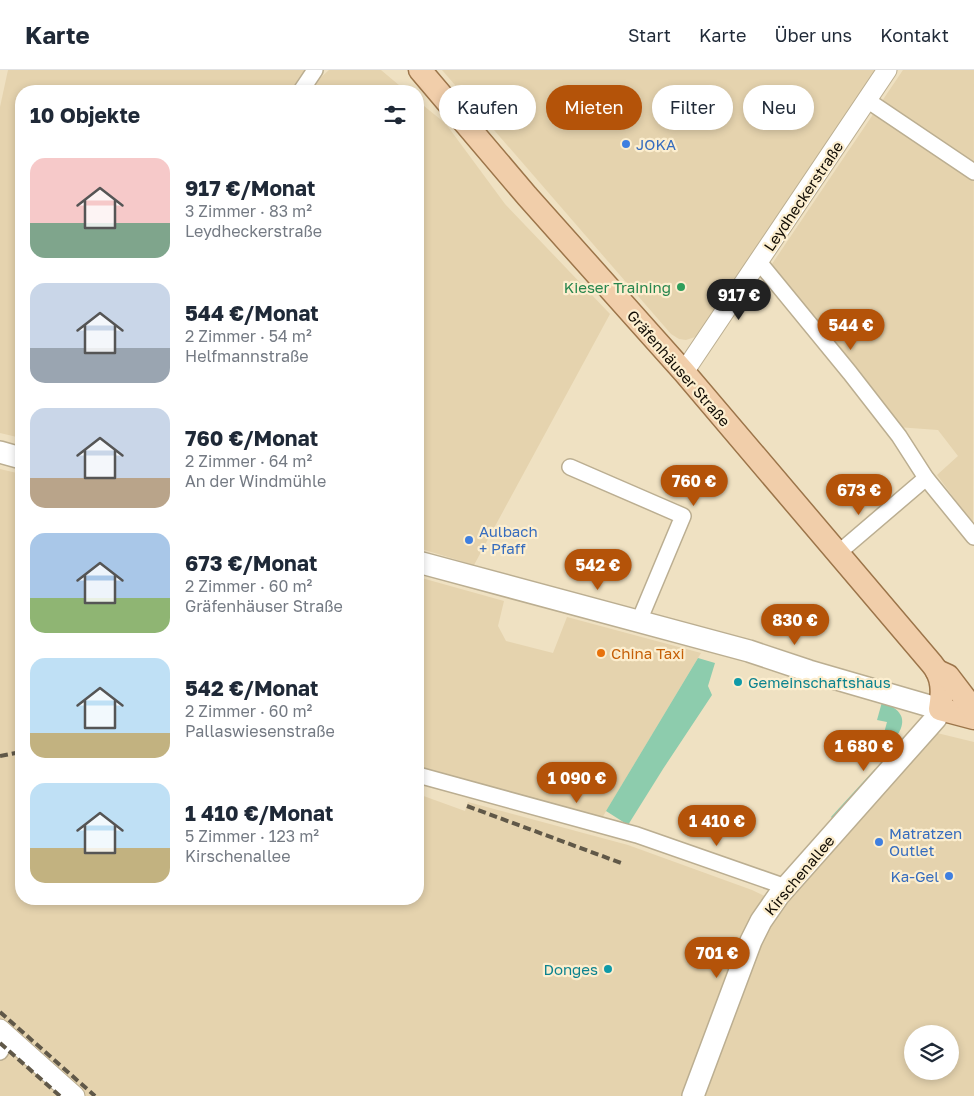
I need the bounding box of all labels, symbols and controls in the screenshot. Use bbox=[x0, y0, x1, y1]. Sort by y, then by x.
text: Karte bbox=[25, 20, 90, 49]
text: Start bbox=[628, 24, 671, 46]
text: Karte bbox=[699, 24, 746, 46]
text: Über uns bbox=[774, 24, 852, 46]
text: Kontakt bbox=[880, 24, 949, 46]
chip: Kaufen bbox=[439, 85, 536, 130]
chip: Mieten bbox=[546, 85, 642, 130]
chip: Filter bbox=[652, 85, 733, 130]
chip: Neu bbox=[743, 85, 814, 130]
icon: filters bbox=[381, 101, 409, 129]
text: 10 Objekte bbox=[30, 102, 140, 128]
place label: JOKA bbox=[636, 135, 676, 153]
street label: Leydheckerstraße bbox=[760, 137, 847, 254]
marker: JOKA bbox=[620, 138, 632, 150]
text: 917 €/Monat bbox=[185, 175, 315, 201]
icon: home bbox=[70, 178, 130, 238]
text: 3 Zimmer · 83 m² bbox=[185, 201, 312, 221]
text: Leydheckerstraße bbox=[185, 221, 322, 241]
place label: Kieser Training bbox=[564, 278, 671, 296]
pin: 917 € bbox=[704, 278, 774, 321]
marker: Kieser Training bbox=[675, 281, 687, 293]
text: 917 € bbox=[718, 285, 760, 305]
text: 544 €/Monat bbox=[185, 300, 319, 326]
icon: home bbox=[70, 303, 130, 363]
street label: Gräfenhäuser Straße bbox=[624, 306, 735, 430]
pin: 544 € bbox=[816, 308, 886, 351]
text: 544 € bbox=[828, 315, 874, 335]
text: 2 Zimmer · 54 m² bbox=[185, 326, 312, 346]
text: Helfmannstraße bbox=[185, 346, 309, 366]
text: 760 €/Monat bbox=[185, 425, 318, 451]
icon: home bbox=[70, 428, 130, 488]
text: 2 Zimmer · 64 m² bbox=[185, 451, 312, 471]
pin: 760 € bbox=[659, 464, 729, 507]
text: An der Windmühle bbox=[185, 471, 326, 491]
text: 760 € bbox=[672, 471, 716, 491]
pin: 673 € bbox=[824, 474, 894, 516]
text: 673 € bbox=[837, 480, 881, 500]
place label: Aulbach + Pfaff bbox=[479, 522, 538, 557]
marker: Aulbach + Pfaff bbox=[463, 534, 475, 546]
pin: 542 € bbox=[563, 548, 633, 591]
text: 673 €/Monat bbox=[185, 550, 317, 576]
icon: home bbox=[70, 553, 130, 613]
text: 542 € bbox=[576, 555, 620, 575]
text: 2 Zimmer · 60 m² bbox=[185, 576, 312, 596]
text: Gräfenhäuser Straße bbox=[185, 596, 343, 616]
pin: 830 € bbox=[760, 604, 830, 646]
text: 830 € bbox=[772, 610, 818, 630]
place label: China Taxi bbox=[611, 644, 685, 662]
marker: China Taxi bbox=[595, 647, 607, 659]
place label: Gemeinschaftshaus bbox=[748, 673, 891, 691]
text: 542 €/Monat bbox=[185, 675, 318, 701]
marker: Gemeinschaftshaus bbox=[732, 676, 744, 688]
icon: home bbox=[70, 678, 130, 738]
text: 2 Zimmer · 60 m² bbox=[185, 701, 312, 721]
text: Pallaswiesenstraße bbox=[185, 721, 335, 741]
pin: 1 680 € bbox=[818, 730, 910, 772]
text: 1 680 € bbox=[835, 736, 893, 756]
pin: 1 090 € bbox=[531, 762, 623, 804]
text: 1 090 € bbox=[548, 768, 606, 788]
text: 1 410 €/Monat bbox=[185, 800, 333, 826]
icon: home bbox=[70, 803, 130, 863]
pin: 1 410 € bbox=[671, 804, 763, 847]
text: 1 410 € bbox=[689, 811, 745, 831]
place label: Matratzen Outlet bbox=[889, 824, 962, 859]
text: 5 Zimmer · 123 m² bbox=[185, 826, 319, 846]
street label: Kirschenallee bbox=[760, 831, 838, 919]
marker: Matratzen Outlet bbox=[873, 836, 885, 848]
text: Kirschenallee bbox=[185, 846, 290, 866]
place label: Ka-Gel bbox=[891, 867, 939, 885]
marker: Ka-Gel bbox=[943, 870, 955, 882]
pin: 701 € bbox=[682, 936, 752, 979]
text: 701 € bbox=[696, 943, 738, 963]
place label: Donges bbox=[543, 960, 598, 978]
marker: Donges bbox=[602, 963, 614, 975]
map controls bbox=[904, 1025, 959, 1080]
button: layers bbox=[904, 1025, 959, 1080]

